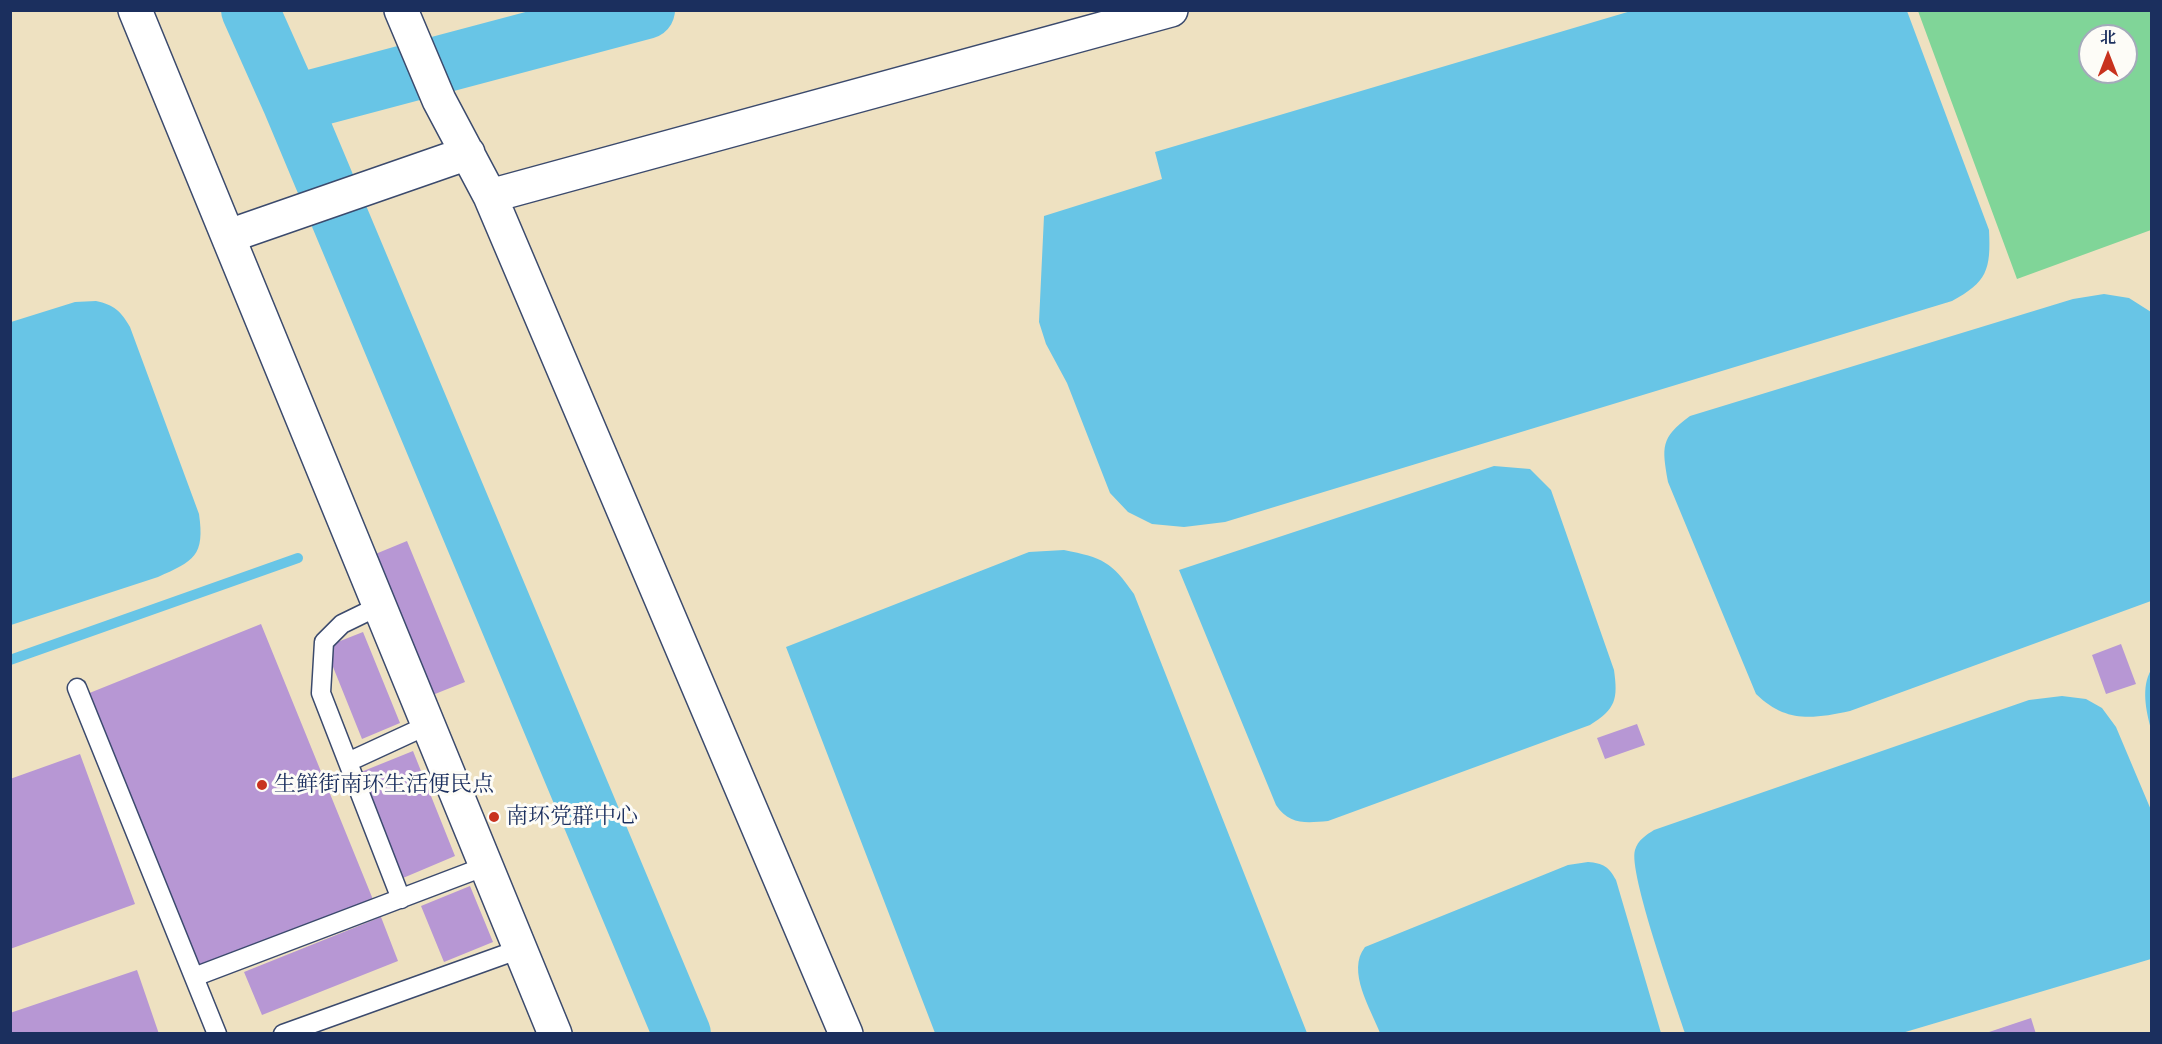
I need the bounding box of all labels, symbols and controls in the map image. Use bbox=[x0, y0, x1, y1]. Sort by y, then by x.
north arrow bbox=[2078, 24, 2138, 84]
text: 北 bbox=[2100, 27, 2116, 48]
place label: 生鲜街南环生活便民点 bbox=[274, 772, 494, 798]
marker: 生鲜街南环生活便民点 bbox=[255, 778, 269, 792]
place label: 南环党群中心 bbox=[506, 804, 638, 830]
marker: 南环党群中心 bbox=[487, 810, 501, 824]

